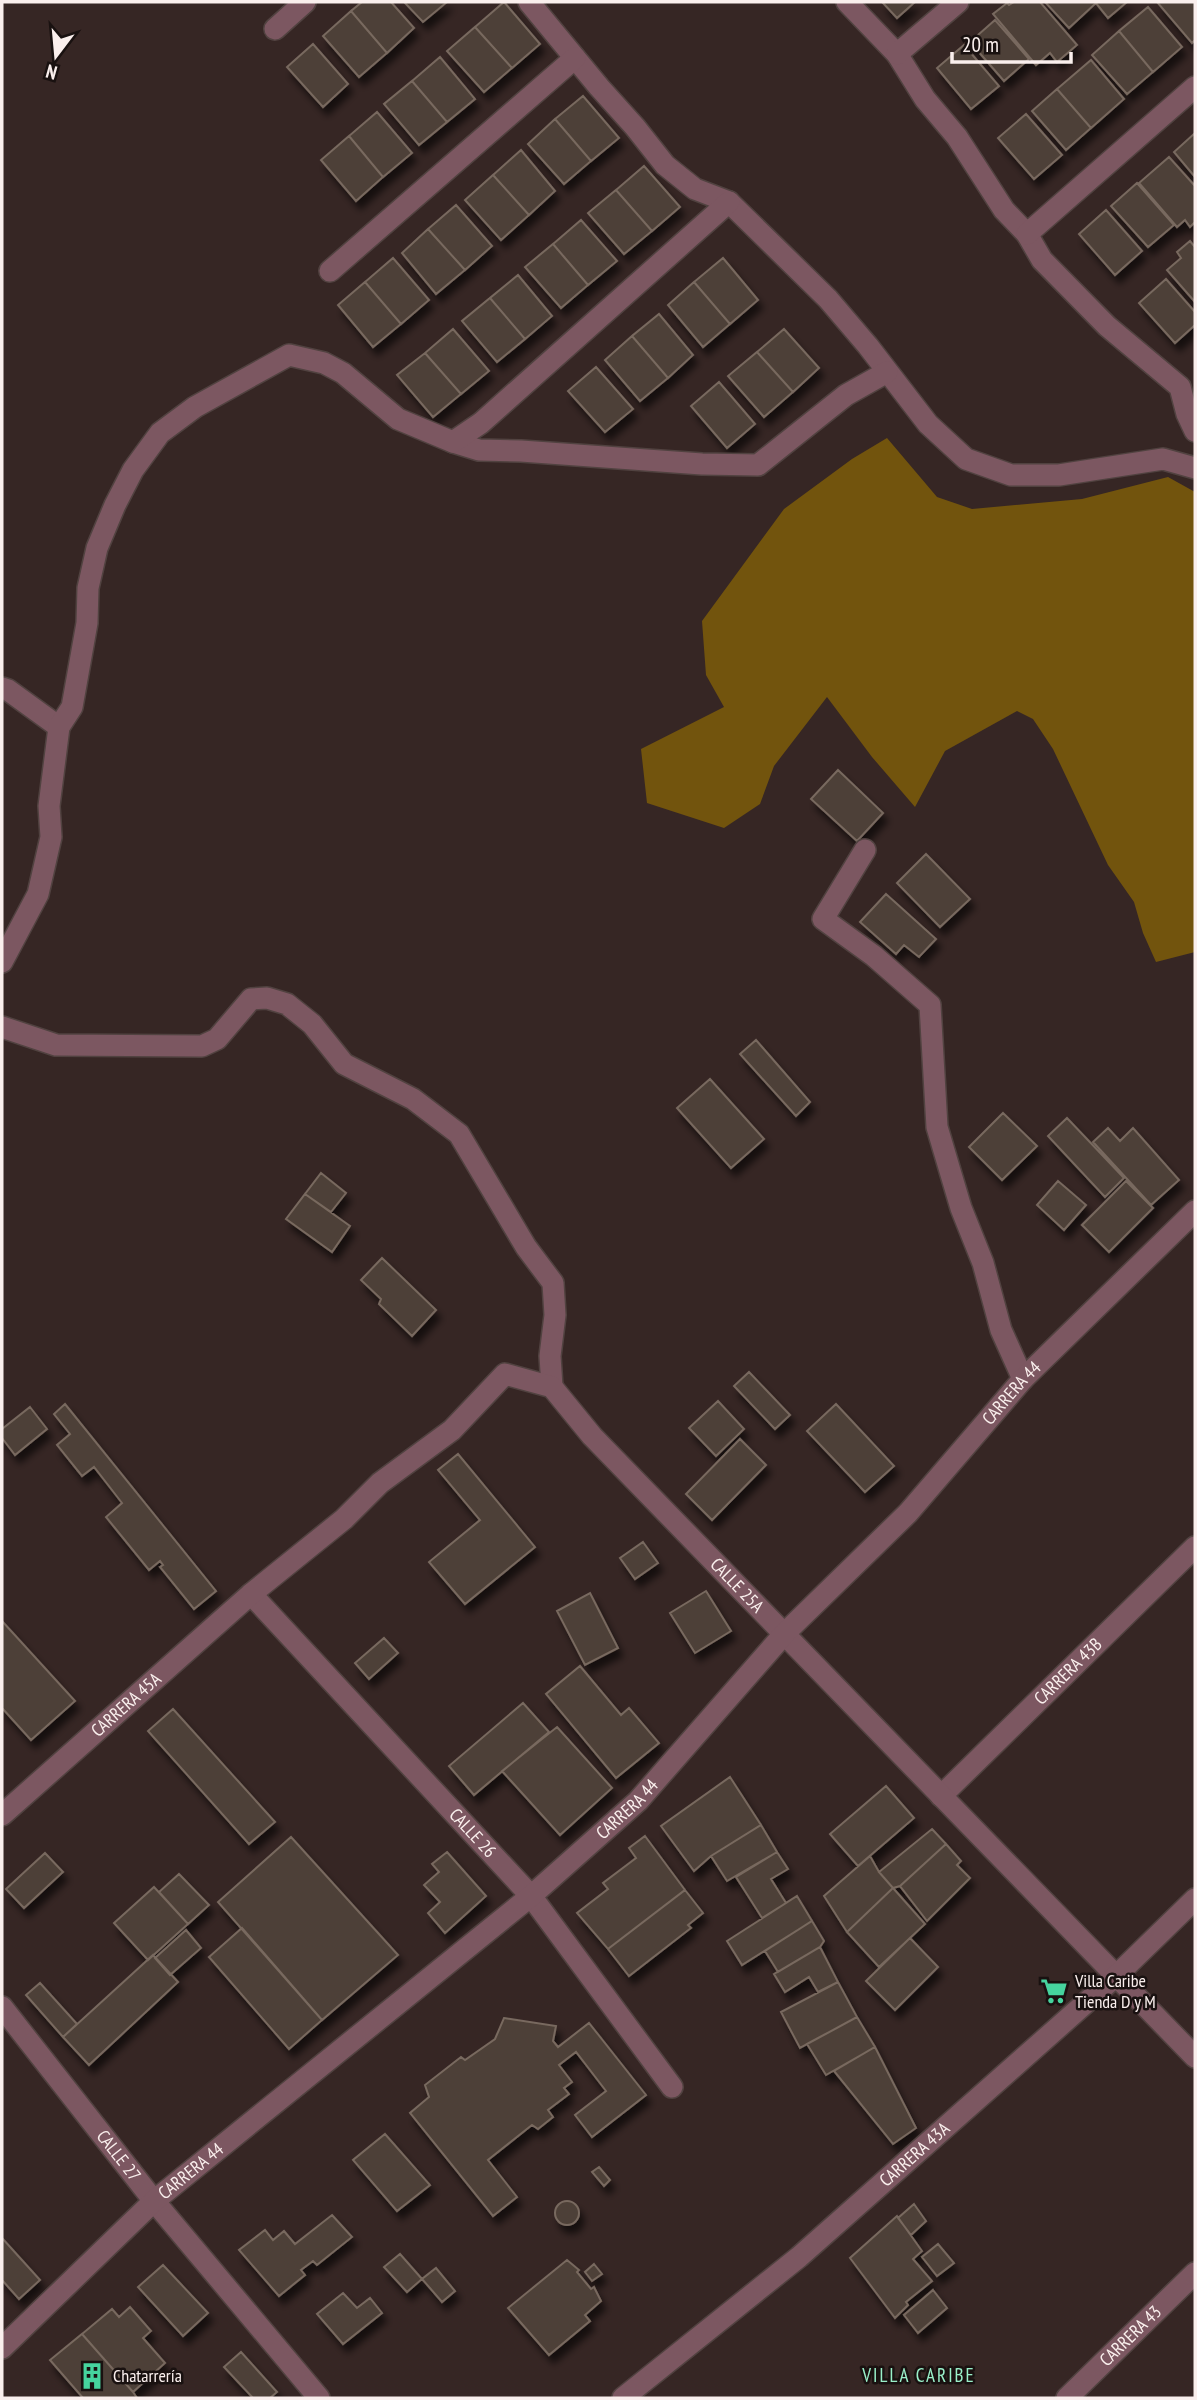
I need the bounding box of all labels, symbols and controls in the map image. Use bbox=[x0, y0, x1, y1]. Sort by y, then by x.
north arrow bbox=[21, 21, 91, 91]
scale bar bbox=[952, 21, 1071, 65]
text: 20 m bbox=[962, 31, 999, 58]
text: N bbox=[43, 59, 60, 85]
street label: CARRERA 44 bbox=[977, 1356, 1045, 1429]
street label: CALLE 25A bbox=[706, 1553, 769, 1618]
street label: CARRERA 43B bbox=[1029, 1633, 1107, 1709]
street label: CARRERA 45A bbox=[86, 1667, 166, 1742]
street label: CARRERA 44 bbox=[591, 1774, 663, 1844]
street label: CALLE 26 bbox=[445, 1803, 502, 1862]
place label: Villa Caribe Tienda D y M bbox=[1074, 1969, 1156, 2013]
supermarket icon: Villa Caribe Tienda D y M bbox=[1039, 1976, 1069, 2006]
street label: CARRERA 43A bbox=[874, 2117, 954, 2191]
street label: CALLE 27 bbox=[92, 2125, 146, 2186]
street label: CARRERA 44 bbox=[153, 2137, 228, 2204]
street label: CARRERA 43 bbox=[1095, 2300, 1166, 2371]
building icon: Chatarrería bbox=[77, 2361, 107, 2391]
district label: VILLA CARIBE bbox=[861, 2363, 976, 2387]
place label: Chatarrería bbox=[113, 2364, 182, 2387]

